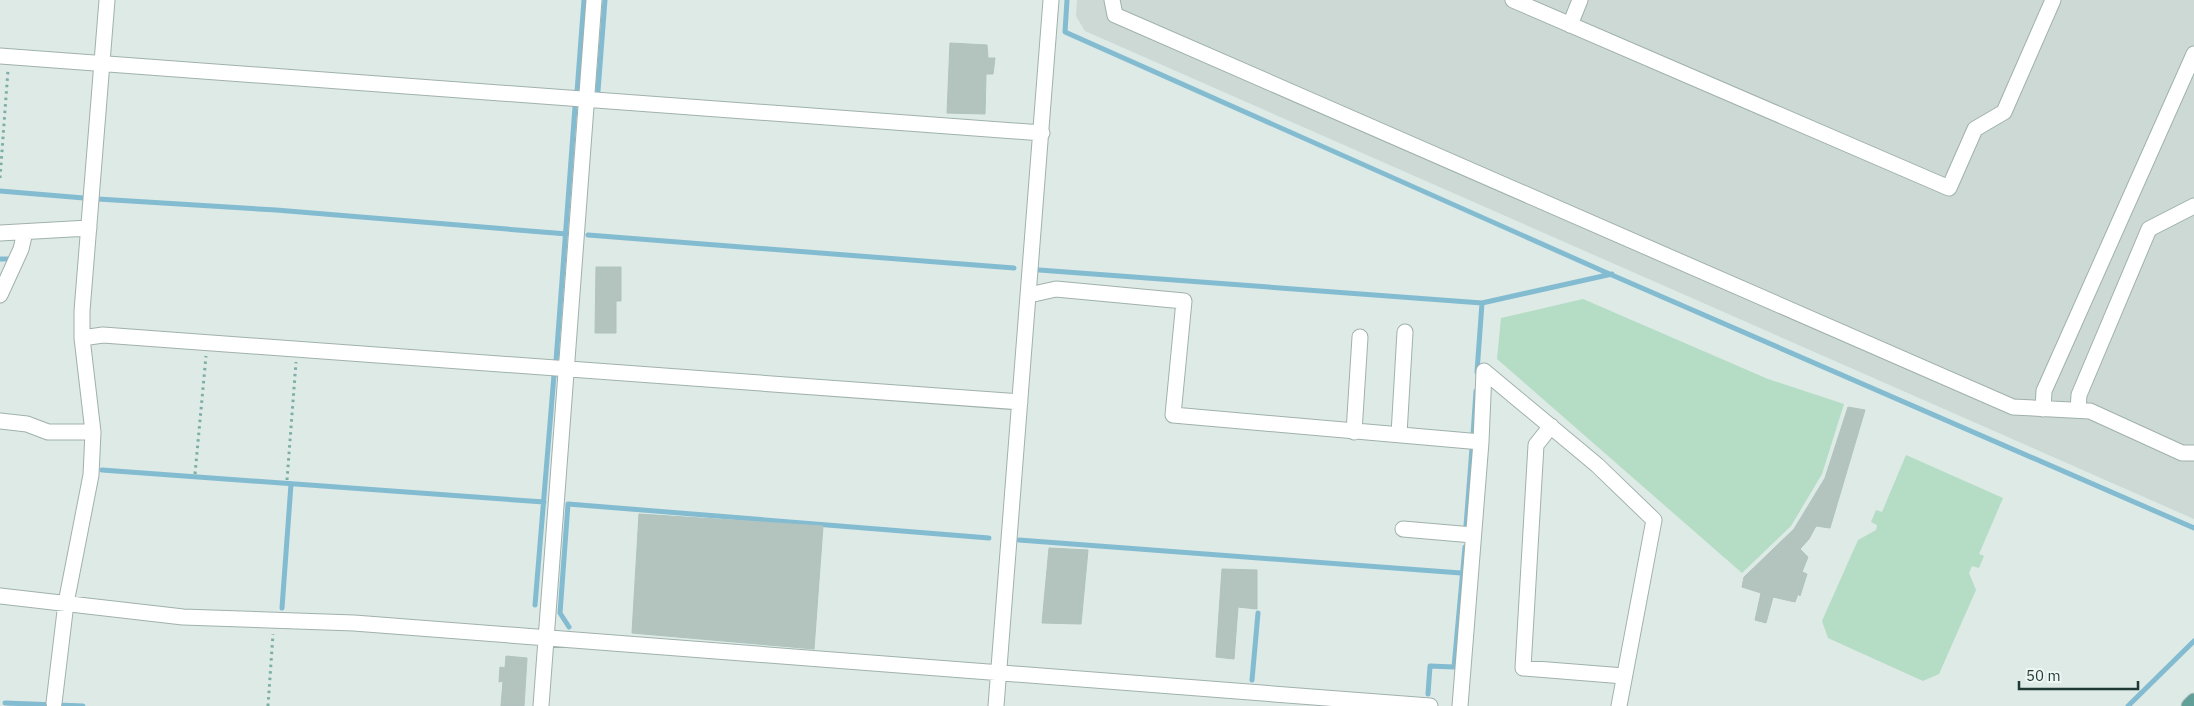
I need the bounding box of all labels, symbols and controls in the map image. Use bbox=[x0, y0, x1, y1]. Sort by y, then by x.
scale bar bbox=[2019, 658, 2138, 690]
text: 50 m bbox=[2026, 666, 2061, 685]

